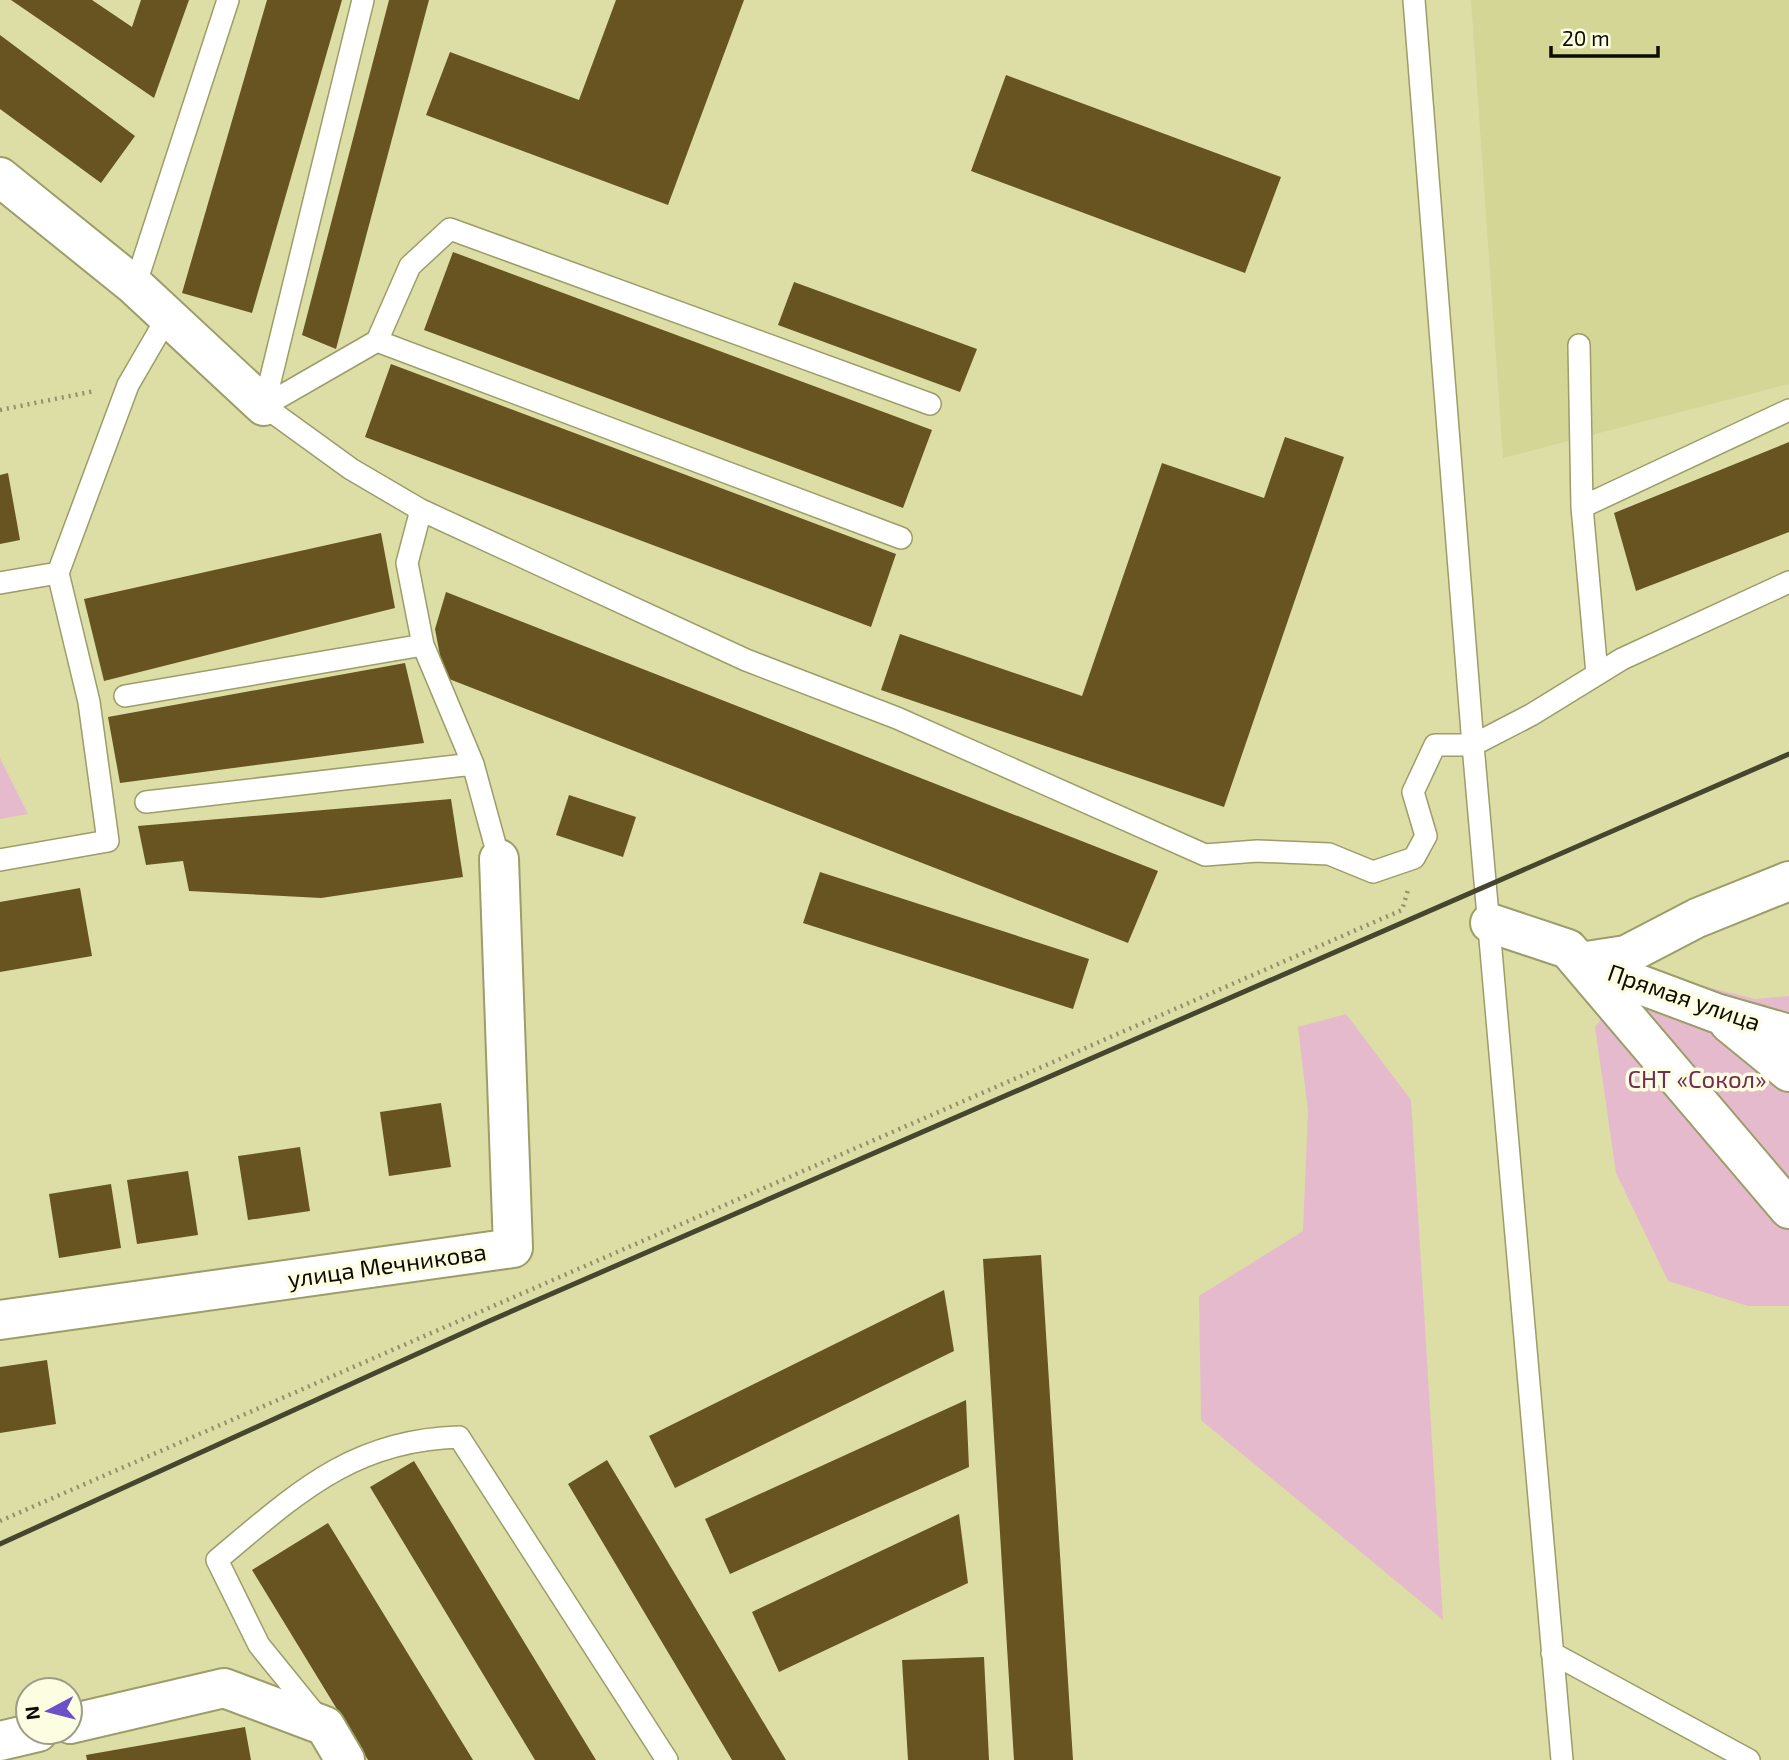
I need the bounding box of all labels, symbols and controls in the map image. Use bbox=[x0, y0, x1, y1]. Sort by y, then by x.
scale bar bbox=[1551, 14, 1658, 58]
text: 20 m bbox=[1562, 25, 1610, 50]
street label: Прямая улица bbox=[1604, 957, 1765, 1037]
park label: СНТ «Сокол» bbox=[1627, 1064, 1767, 1093]
street label: улица Мечникова bbox=[286, 1236, 488, 1294]
north arrow bbox=[14, 1676, 84, 1746]
text: N bbox=[19, 1705, 44, 1721]

